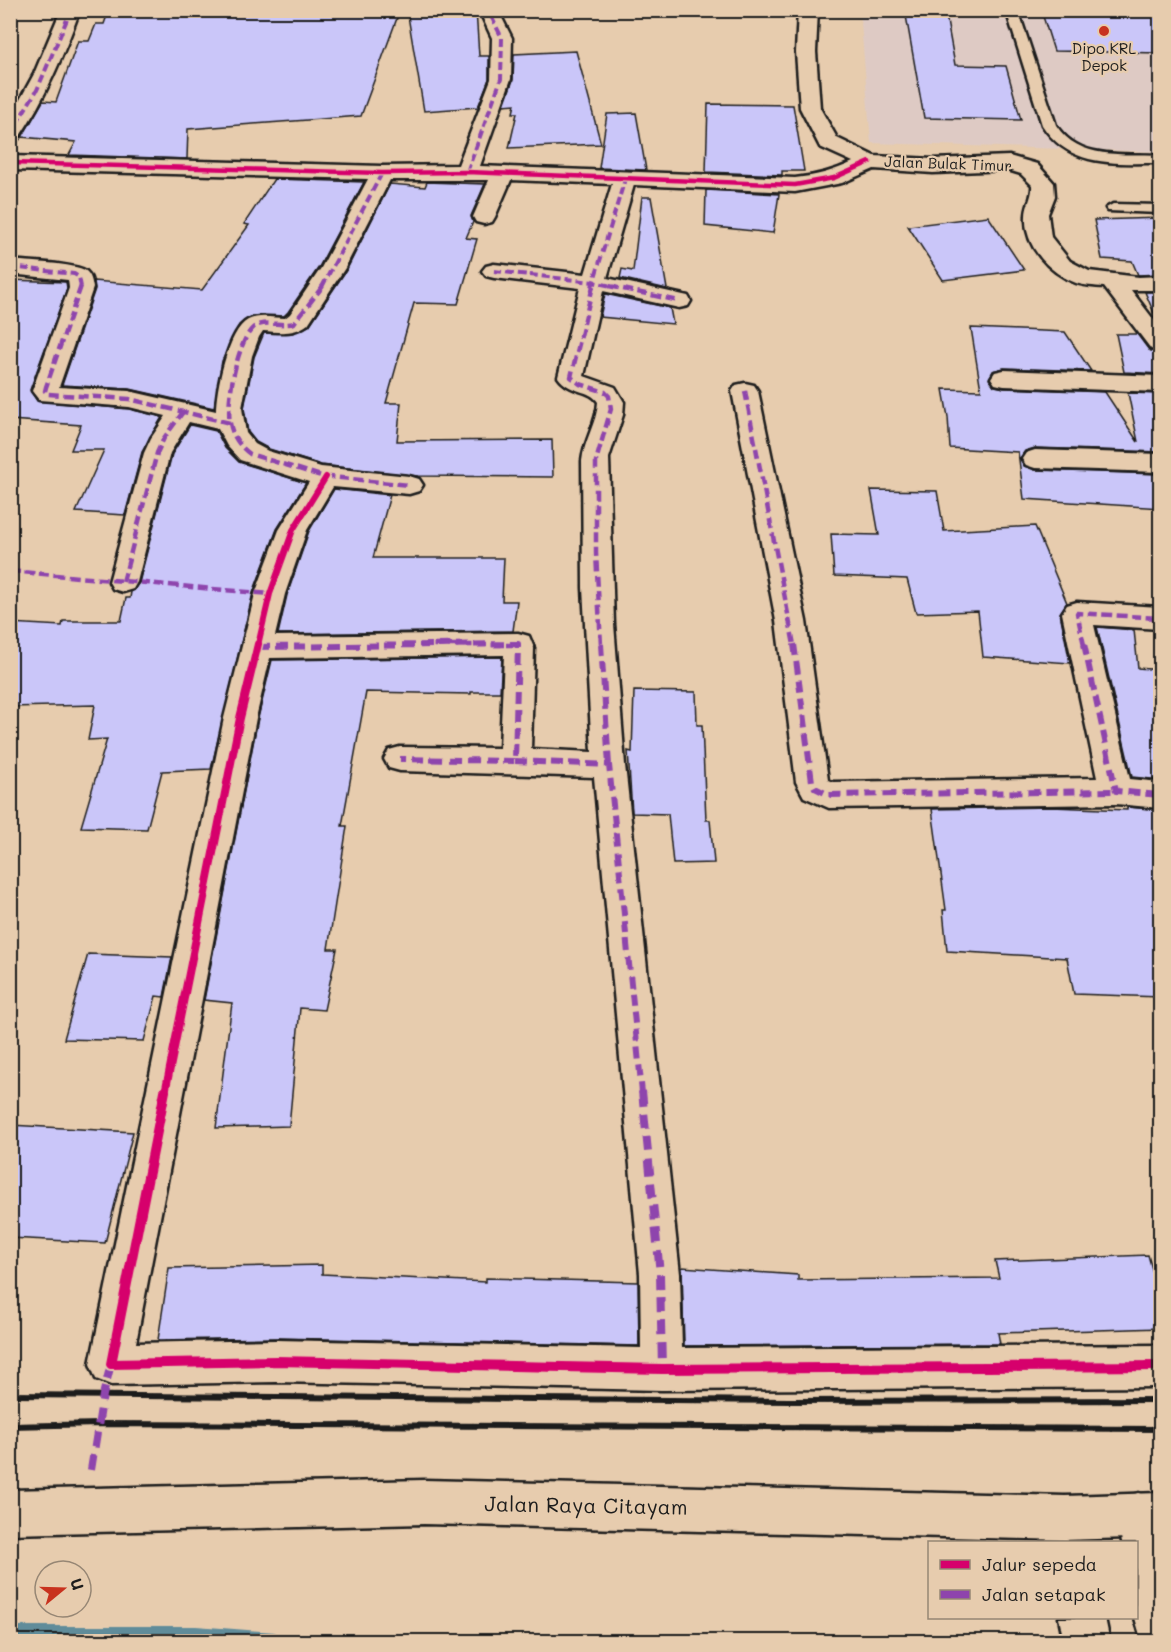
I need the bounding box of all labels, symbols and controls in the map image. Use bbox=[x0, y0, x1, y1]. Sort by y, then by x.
marker: Dipo KRL Depok bbox=[1097, 24, 1111, 38]
place label: Dipo KRL Depok bbox=[1072, 38, 1136, 75]
street label: Jalan Bulak Timur bbox=[884, 151, 1012, 175]
street label: Jalan Raya Citayam bbox=[484, 1489, 688, 1520]
legend bbox=[928, 1541, 1138, 1619]
text: Jalur sepeda bbox=[982, 1552, 1097, 1576]
north arrow bbox=[33, 1559, 93, 1619]
text: U bbox=[66, 1575, 89, 1593]
text: Jalan setapak bbox=[982, 1582, 1105, 1606]

